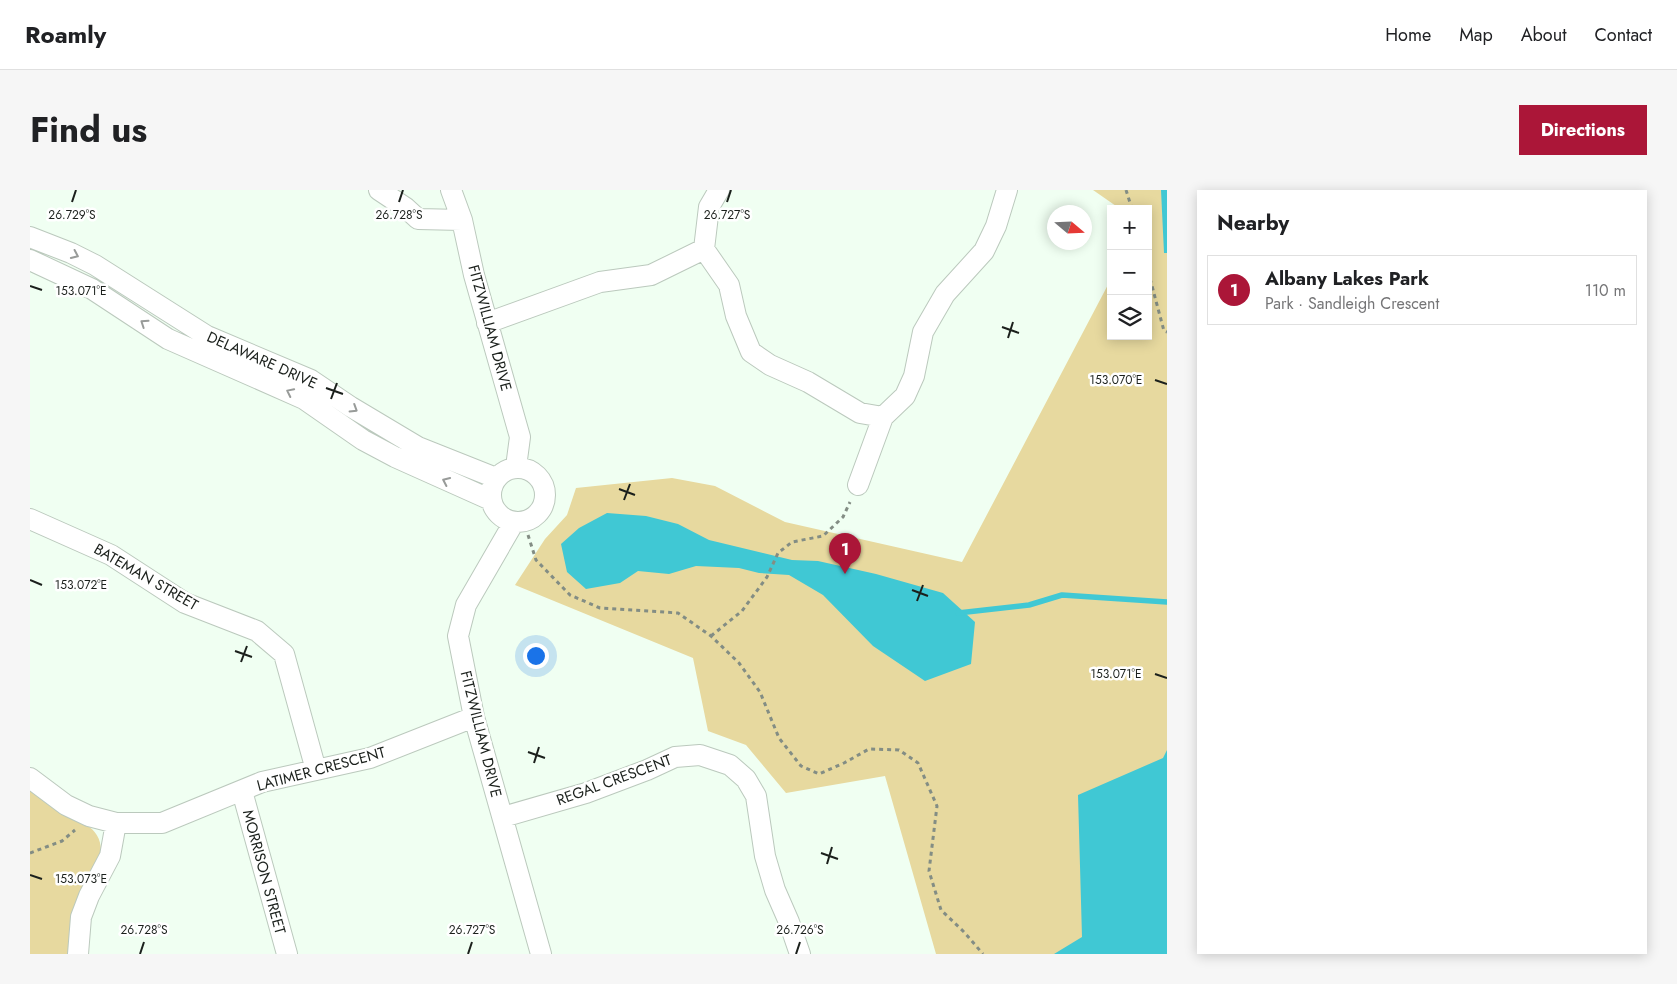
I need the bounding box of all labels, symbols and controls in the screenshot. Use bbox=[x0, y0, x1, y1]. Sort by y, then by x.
text: Roamly bbox=[25, 17, 106, 52]
text: Home bbox=[1385, 22, 1431, 48]
text: Map bbox=[1459, 22, 1493, 48]
text: About bbox=[1521, 22, 1566, 48]
text: Contact bbox=[1594, 22, 1652, 48]
text: Find us bbox=[30, 105, 147, 155]
button: Directions bbox=[1519, 105, 1647, 155]
north arrow bbox=[1047, 205, 1092, 250]
map controls bbox=[1107, 205, 1152, 340]
button: + bbox=[1107, 205, 1152, 250]
text: 26.729°S bbox=[48, 206, 96, 224]
text: 26.728°S bbox=[376, 206, 423, 224]
text: 26.727°S bbox=[704, 206, 751, 224]
text: Nearby bbox=[1217, 208, 1289, 238]
one-way arrow bbox=[70, 249, 79, 260]
button: − bbox=[1107, 250, 1152, 295]
street label: FITZWILLIAM DRIVE bbox=[463, 262, 517, 394]
text: Albany Lakes Park bbox=[1265, 265, 1429, 292]
text: 1 bbox=[1230, 279, 1238, 302]
text: 110 m bbox=[1585, 279, 1626, 302]
text: 153.071°E bbox=[56, 282, 106, 300]
text: Park · Sandleigh Crescent bbox=[1265, 292, 1439, 315]
button: layers bbox=[1107, 295, 1152, 340]
one-way arrow bbox=[140, 319, 149, 329]
street label: DELAWARE DRIVE bbox=[203, 326, 321, 394]
text: 153.070°E bbox=[1090, 371, 1142, 389]
one-way arrow bbox=[287, 388, 296, 398]
one-way arrow bbox=[349, 403, 358, 413]
one-way arrow bbox=[442, 477, 451, 488]
pin: 1 bbox=[829, 533, 861, 574]
street label: BATEMAN STREET bbox=[90, 538, 202, 616]
text: 153.072°E bbox=[55, 576, 107, 594]
your location bbox=[523, 643, 549, 669]
text: 153.071°E bbox=[1091, 665, 1141, 683]
street label: FITZWILLIAM DRIVE bbox=[455, 668, 507, 800]
street label: LATIMER CRESCENT bbox=[254, 741, 388, 797]
street label: REGAL CRESCENT bbox=[553, 749, 675, 811]
street label: MORRISON STREET bbox=[237, 807, 291, 937]
text: 153.073°E bbox=[55, 870, 107, 888]
text: 26.728°S bbox=[121, 921, 168, 939]
text: 26.727°S bbox=[449, 921, 496, 939]
text: 26.726°S bbox=[776, 921, 824, 939]

